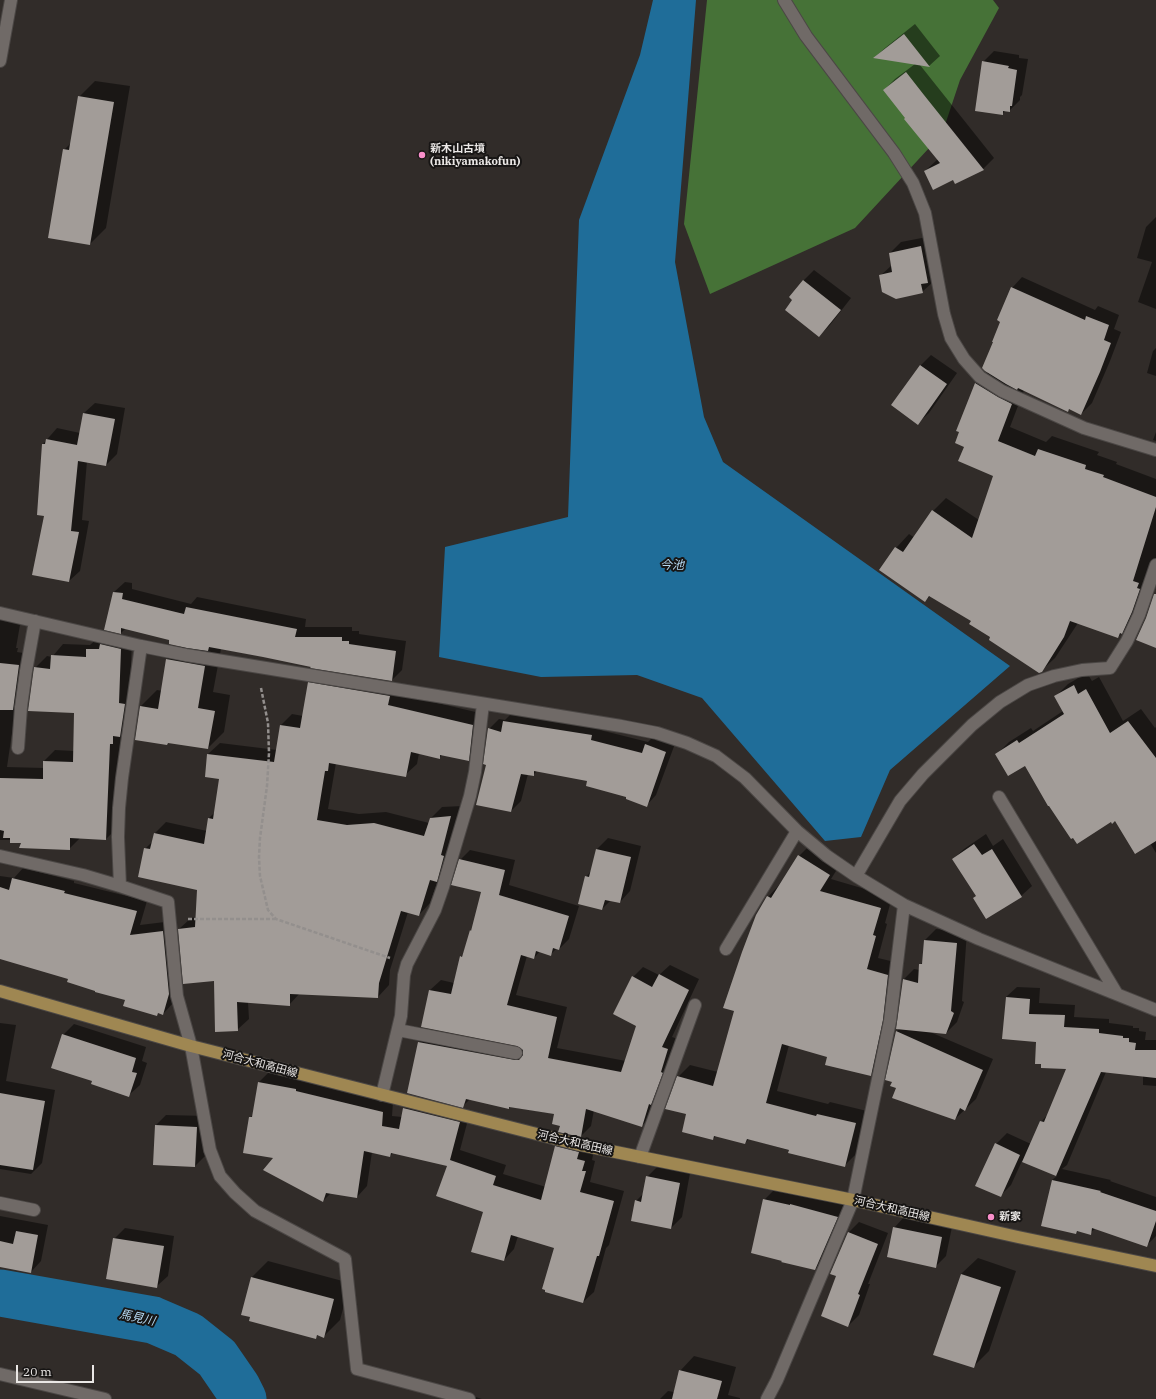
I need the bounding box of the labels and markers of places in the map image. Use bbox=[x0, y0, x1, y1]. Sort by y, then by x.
place label: 新木山古墳 (nikiyamakofun) bbox=[430, 142, 520, 168]
marker: 新木山古墳 (nikiyamakofun) bbox=[417, 150, 427, 160]
place label: 新家 bbox=[999, 1210, 1021, 1224]
marker: 新家 bbox=[986, 1212, 996, 1222]

